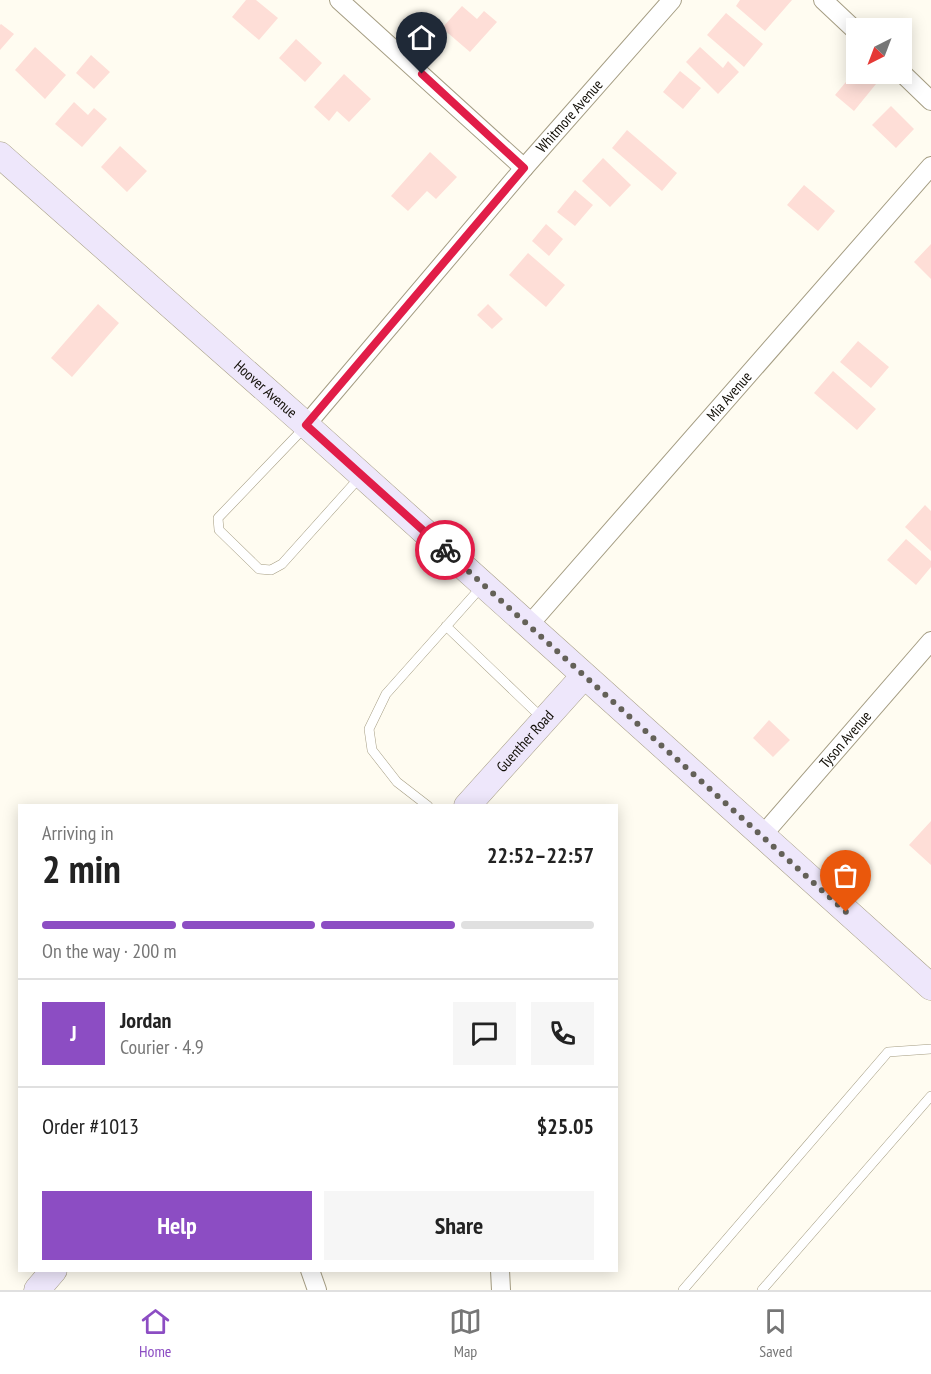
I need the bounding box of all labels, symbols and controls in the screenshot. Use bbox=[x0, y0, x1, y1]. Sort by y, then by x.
pin bbox=[396, 12, 447, 74]
north arrow bbox=[846, 18, 912, 84]
map controls bbox=[846, 18, 912, 84]
icon: home bbox=[405, 21, 438, 54]
street label: Whitmore Avenue bbox=[532, 75, 607, 156]
street label: Hoover Avenue bbox=[230, 356, 301, 422]
street label: Mia Avenue bbox=[702, 367, 756, 425]
courier bbox=[415, 520, 475, 580]
icon: bike bbox=[429, 534, 462, 567]
street label: Guenther Road bbox=[492, 706, 557, 776]
street label: Tyson Avenue bbox=[815, 707, 875, 772]
text: Arriving in bbox=[42, 820, 114, 846]
text: 22:52–22:57 bbox=[487, 841, 594, 869]
text: 2 min bbox=[42, 843, 121, 894]
pin bbox=[820, 850, 871, 912]
icon: bag bbox=[829, 859, 862, 892]
text: On the way · 200 m bbox=[42, 938, 177, 964]
button: chat bbox=[453, 1002, 516, 1065]
button: phone bbox=[531, 1002, 594, 1065]
text: Jordan bbox=[120, 1006, 171, 1034]
text: J bbox=[70, 1019, 77, 1047]
text: Courier · 4.9 bbox=[120, 1034, 204, 1060]
text: Order #1013 bbox=[42, 1112, 139, 1140]
text: $25.05 bbox=[537, 1112, 594, 1140]
button: Help bbox=[42, 1191, 312, 1260]
button: Share bbox=[324, 1191, 594, 1260]
tab: Home bbox=[139, 1305, 172, 1361]
tab: Map bbox=[449, 1305, 482, 1361]
tab: Saved bbox=[759, 1305, 792, 1361]

